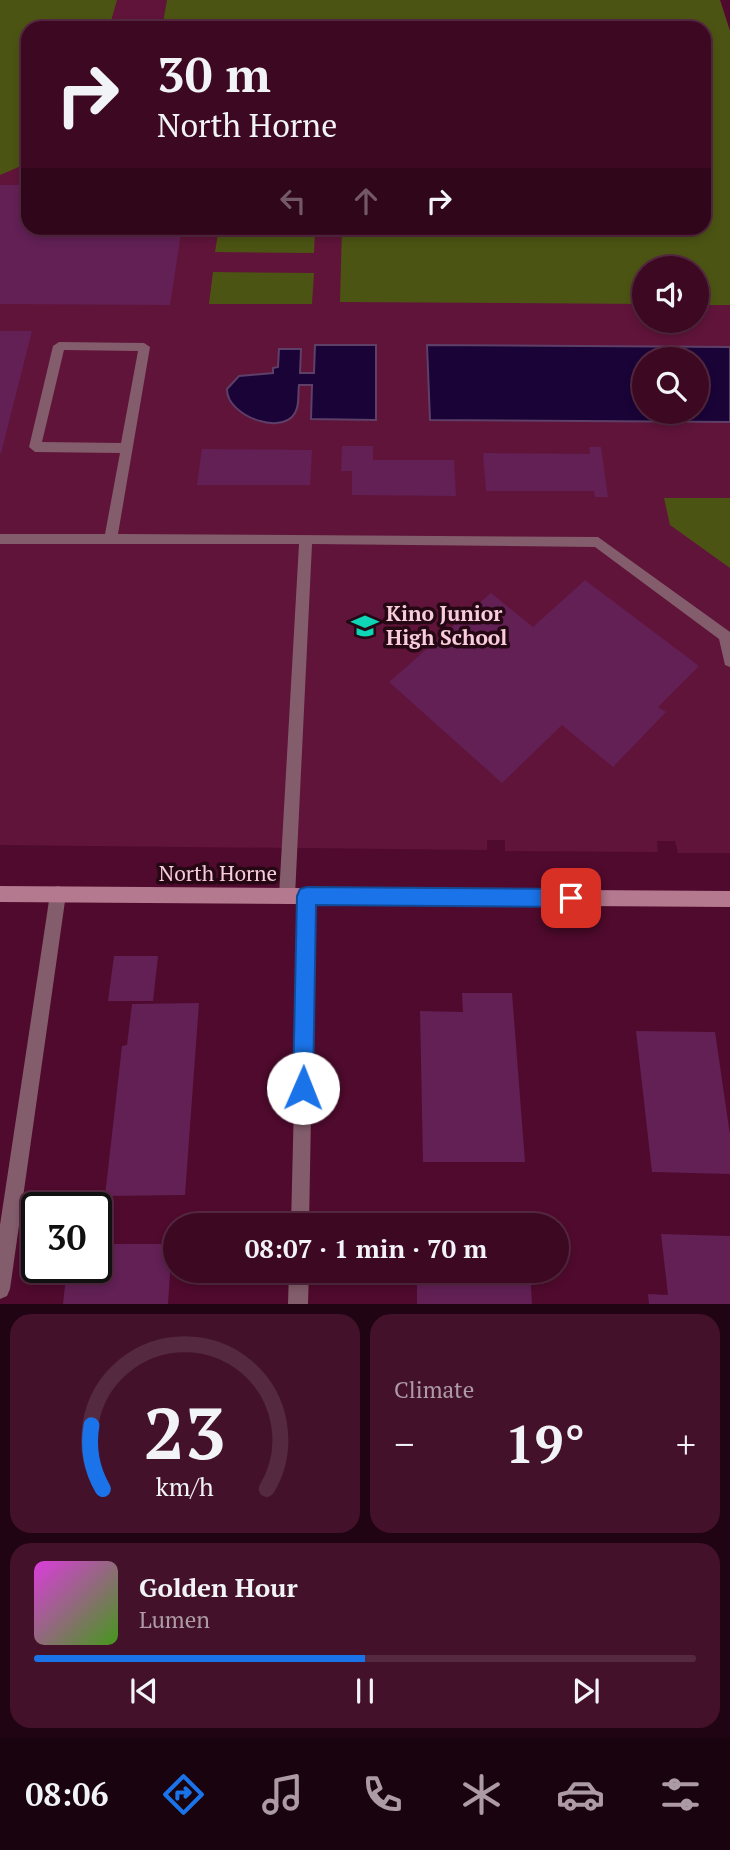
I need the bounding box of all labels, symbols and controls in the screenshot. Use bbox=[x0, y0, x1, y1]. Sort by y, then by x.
text: 30 m bbox=[157, 41, 271, 106]
icon: right bbox=[42, 49, 133, 140]
text: North Horne bbox=[157, 104, 337, 146]
icon: left bbox=[274, 182, 312, 220]
icon: ahead bbox=[347, 182, 385, 220]
icon: right bbox=[420, 182, 458, 220]
map controls bbox=[632, 256, 709, 424]
button: sound bbox=[632, 256, 709, 333]
button: search bbox=[632, 347, 709, 424]
place label: Kino Junior High School bbox=[386, 599, 507, 651]
school or university icon: Kino Junior High School bbox=[350, 611, 380, 641]
street label: North Horne bbox=[159, 859, 277, 887]
pin bbox=[541, 868, 601, 928]
icon: arrive bbox=[552, 879, 590, 917]
position arrow bbox=[266, 1051, 340, 1125]
speed limit sign: 30 bbox=[21, 1192, 112, 1283]
text: 08:07 · 1 min · 70 m bbox=[245, 1231, 487, 1265]
text: Climate bbox=[394, 1374, 474, 1405]
text: 23 bbox=[144, 1384, 226, 1481]
text: 19° bbox=[505, 1409, 585, 1478]
text: − bbox=[394, 1419, 414, 1469]
text: + bbox=[676, 1419, 696, 1469]
text: km/h bbox=[156, 1470, 214, 1503]
text: Golden Hour bbox=[139, 1570, 298, 1604]
text: Lumen bbox=[139, 1604, 210, 1635]
icon: previous bbox=[125, 1672, 163, 1710]
icon: pause bbox=[346, 1672, 384, 1710]
icon: next bbox=[567, 1672, 605, 1710]
icon: directions bbox=[159, 1770, 208, 1819]
icon: music bbox=[258, 1770, 307, 1819]
icon: phone bbox=[358, 1770, 407, 1819]
icon: climate bbox=[457, 1770, 506, 1819]
icon: car bbox=[556, 1770, 605, 1819]
icon: filters bbox=[656, 1770, 705, 1819]
text: 08:06 bbox=[25, 1773, 108, 1815]

